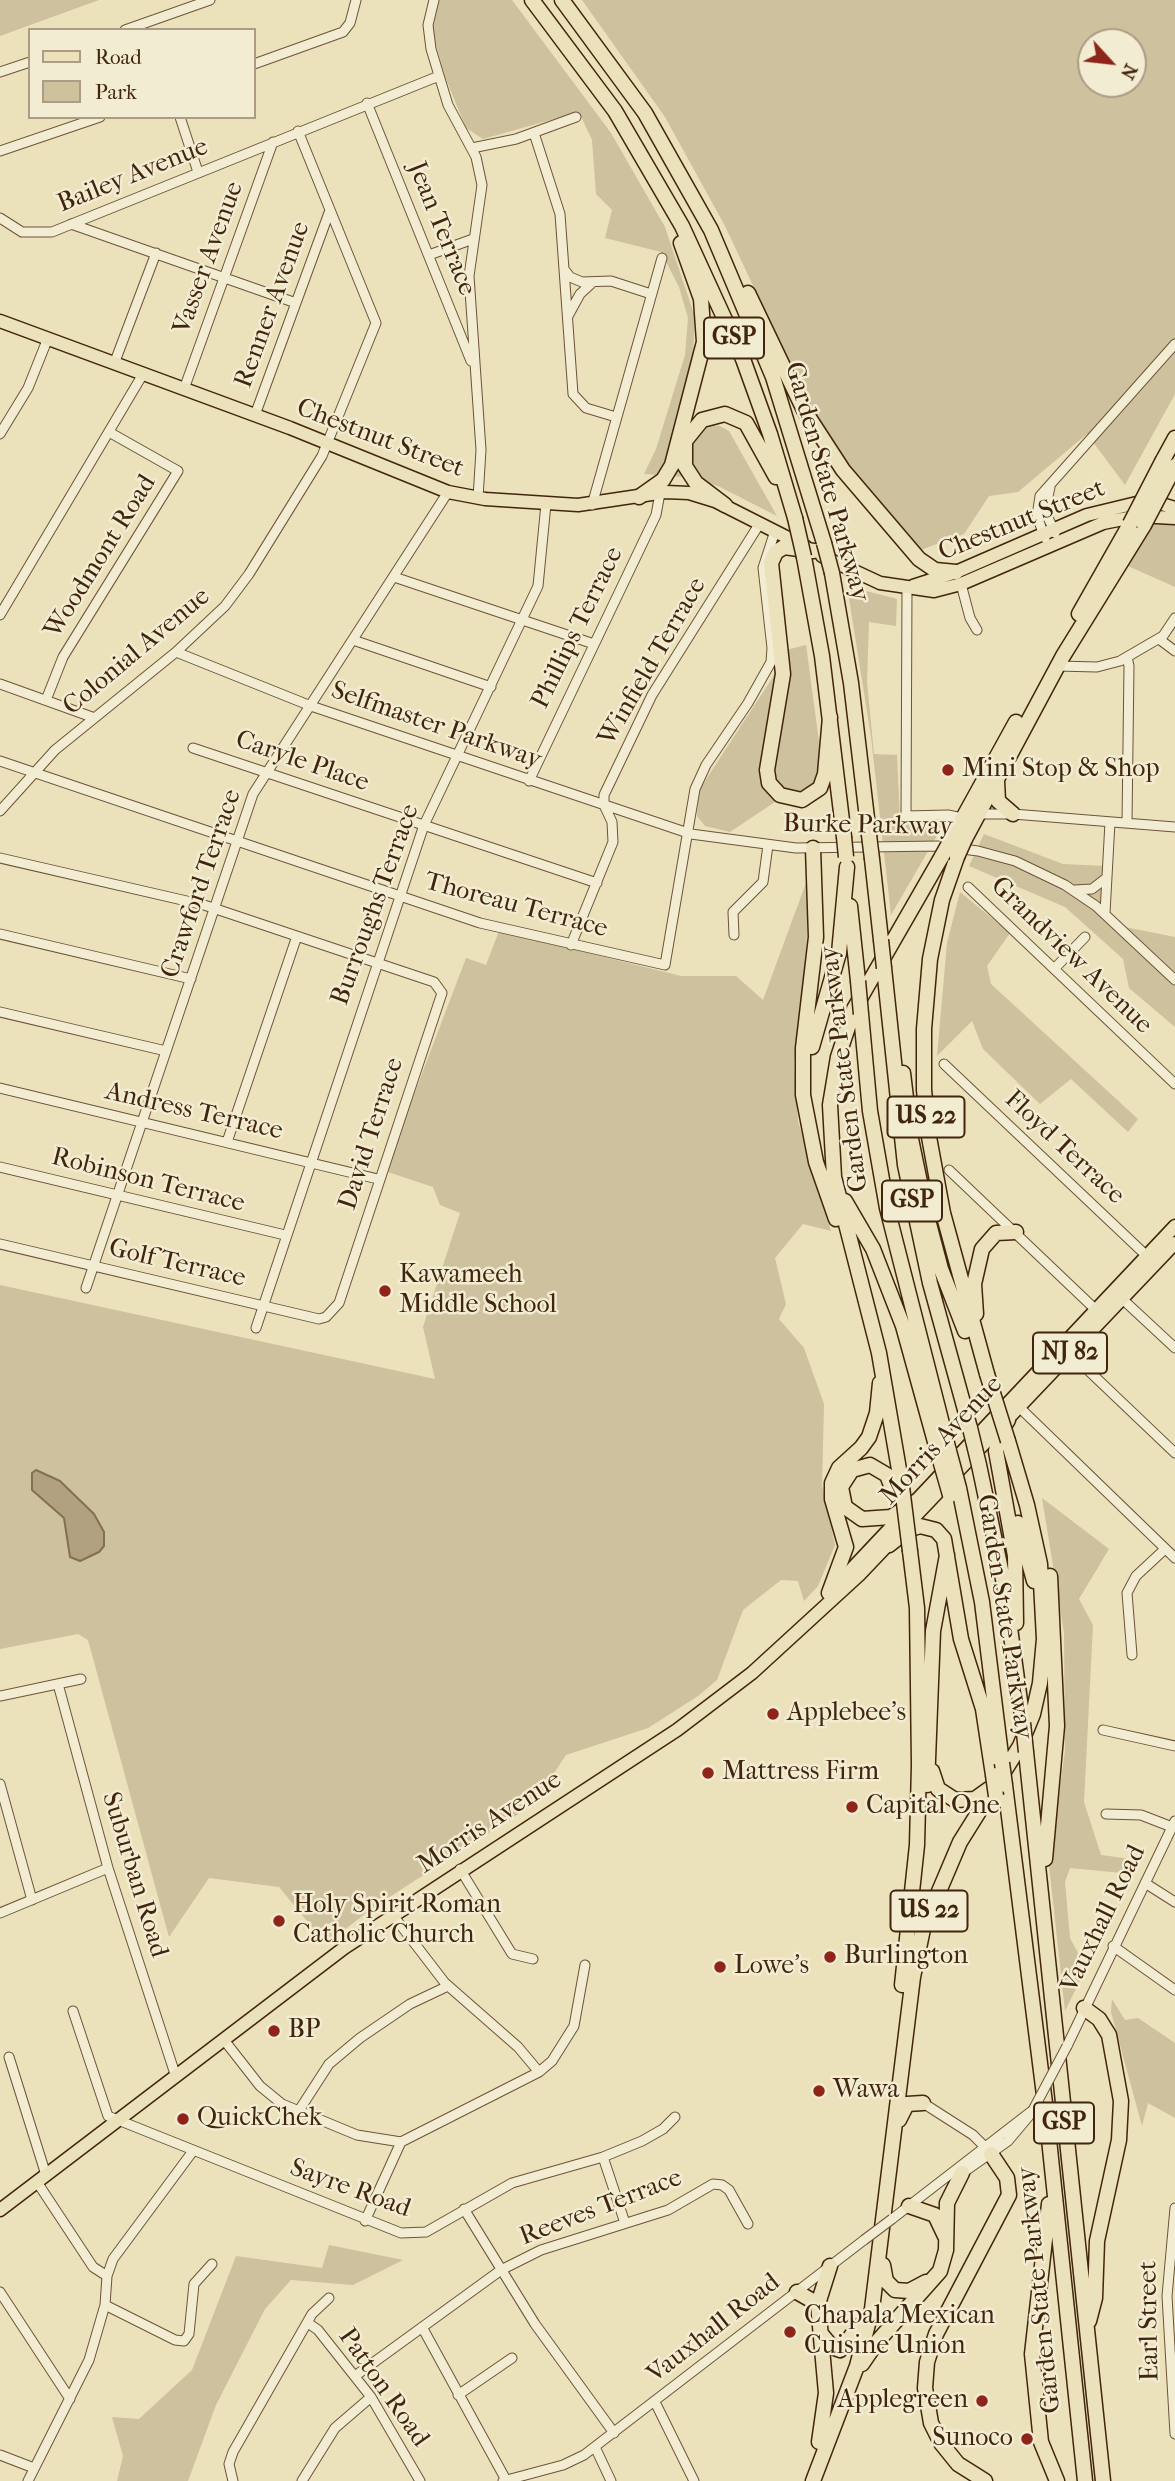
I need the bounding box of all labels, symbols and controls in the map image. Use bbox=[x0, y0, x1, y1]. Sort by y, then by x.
legend bbox=[28, 28, 256, 119]
north arrow bbox=[1077, 28, 1147, 98]
text: Road bbox=[95, 45, 142, 69]
text: N bbox=[1116, 60, 1142, 83]
text: Park bbox=[95, 80, 137, 104]
street label: Bailey Avenue bbox=[53, 132, 213, 220]
street label: Jean Terrace bbox=[400, 158, 482, 300]
street label: Vasser Avenue bbox=[167, 178, 251, 338]
street label: Renner Avenue bbox=[228, 218, 318, 392]
road number: GSP bbox=[704, 318, 764, 358]
street label: Garden State Parkway bbox=[777, 359, 875, 605]
street label: Chestnut Street bbox=[292, 393, 468, 485]
street label: Woodmont Road bbox=[38, 470, 164, 644]
street label: Chestnut Street bbox=[934, 473, 1110, 569]
street label: Phillips Terrace bbox=[525, 542, 631, 714]
street label: Winfield Terrace bbox=[592, 572, 714, 752]
street label: Colonial Avenue bbox=[57, 582, 217, 722]
street label: Selfmaster Parkway bbox=[327, 675, 545, 777]
street label: Caryle Place bbox=[231, 725, 373, 799]
place label: Mini Stop & Shop bbox=[962, 754, 1160, 786]
marker: Mini Stop & Shop bbox=[940, 762, 956, 778]
street label: Crawford Terrace bbox=[155, 785, 249, 983]
street label: Burroughs Terrace bbox=[325, 800, 427, 1010]
street label: Burke Parkway bbox=[783, 809, 953, 843]
street label: Thoreau Terrace bbox=[421, 867, 611, 945]
street label: Grandview Avenue bbox=[984, 871, 1158, 1041]
street label: Garden State Parkway bbox=[814, 944, 876, 1194]
street label: David Terrace bbox=[333, 1054, 411, 1214]
street label: Andress Terrace bbox=[102, 1076, 286, 1148]
street label: Floyd Terrace bbox=[997, 1084, 1131, 1212]
road number: US 22 bbox=[888, 1097, 964, 1138]
street label: Robinson Terrace bbox=[48, 1142, 248, 1220]
road number: GSP bbox=[882, 1181, 942, 1222]
street label: Golf Terrace bbox=[106, 1233, 248, 1295]
place label: Kawameeh Middle School bbox=[399, 1260, 557, 1322]
marker: Kawameeh Middle School bbox=[377, 1283, 393, 1299]
road number: NJ 82 bbox=[1033, 1332, 1107, 1373]
street label: Morris Avenue bbox=[874, 1370, 1010, 1512]
street label: Garden State Parkway bbox=[969, 1492, 1039, 1742]
place label: Applebee's bbox=[787, 1698, 906, 1730]
marker: Applebee's bbox=[765, 1706, 781, 1722]
place label: Mattress Firm bbox=[722, 1757, 879, 1789]
street label: Morris Avenue bbox=[412, 1765, 568, 1881]
marker: Mattress Firm bbox=[700, 1765, 716, 1781]
street label: Suburban Road bbox=[94, 1789, 174, 1961]
place label: Capital One bbox=[866, 1791, 1000, 1823]
marker: Capital One bbox=[844, 1799, 860, 1815]
street label: Vauxhall Road bbox=[1055, 1840, 1153, 1998]
place label: Holy Spirit Roman Catholic Church bbox=[293, 1890, 501, 1952]
road number: US 22 bbox=[890, 1890, 968, 1932]
marker: Holy Spirit Roman Catholic Church bbox=[271, 1913, 287, 1929]
place label: Burlington bbox=[844, 1941, 968, 1973]
marker: Burlington bbox=[822, 1949, 838, 1965]
place label: Lowe's bbox=[734, 1951, 809, 1983]
marker: Lowe's bbox=[712, 1959, 728, 1975]
place label: BP bbox=[288, 2015, 320, 2047]
marker: BP bbox=[266, 2023, 282, 2039]
place label: Wawa bbox=[833, 2075, 899, 2107]
marker: Wawa bbox=[811, 2083, 827, 2099]
road number: GSP bbox=[1034, 2102, 1094, 2144]
place label: QuickChek bbox=[197, 2103, 322, 2135]
marker: QuickChek bbox=[175, 2111, 191, 2127]
street label: Sayre Road bbox=[285, 2153, 415, 2225]
street label: Reeves Terrace bbox=[515, 2163, 687, 2253]
street label: Garden State Parkway bbox=[1012, 2165, 1068, 2415]
street label: Earl Street bbox=[1133, 2261, 1167, 2381]
street label: Vauxhall Road bbox=[641, 2267, 787, 2391]
place label: Chapala Mexican Cuisine Union bbox=[804, 2301, 995, 2362]
street label: Patton Road bbox=[331, 2323, 435, 2453]
marker: Chapala Mexican Cuisine Union bbox=[782, 2324, 798, 2340]
place label: Applegreen bbox=[838, 2385, 968, 2417]
marker: Applegreen bbox=[974, 2393, 990, 2409]
place label: Sunoco bbox=[932, 2423, 1013, 2455]
marker: Sunoco bbox=[1019, 2431, 1035, 2447]

